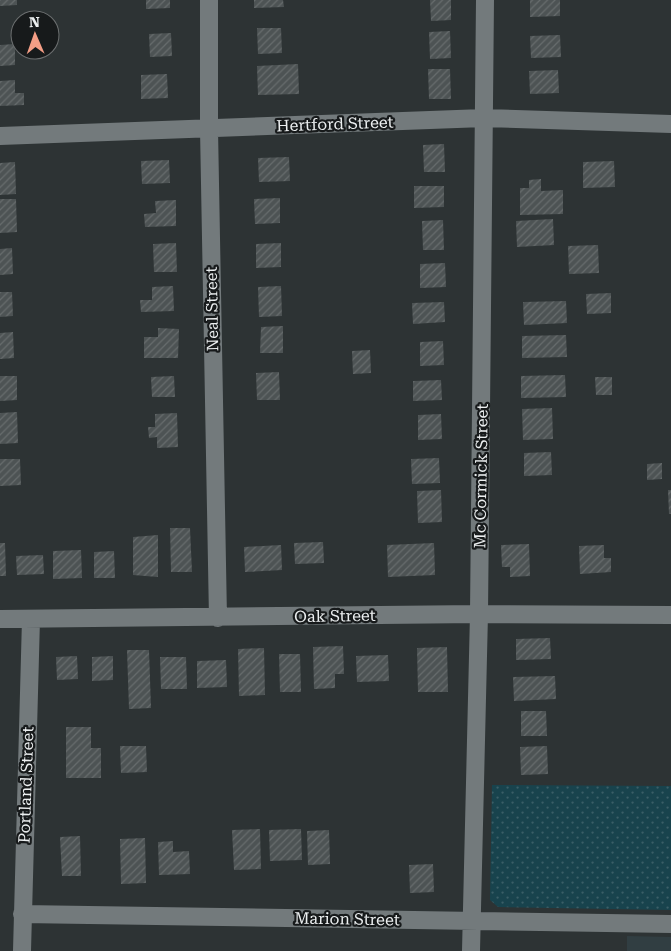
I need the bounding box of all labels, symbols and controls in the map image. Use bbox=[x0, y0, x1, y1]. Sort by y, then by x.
north arrow bbox=[10, 10, 60, 60]
text: N bbox=[29, 14, 40, 30]
street label: Hertford Street bbox=[276, 112, 394, 136]
street label: Neal Street bbox=[202, 266, 222, 352]
street label: Mc Cormick Street bbox=[470, 403, 492, 549]
street label: Oak Street bbox=[294, 606, 376, 626]
street label: Portland Street bbox=[14, 726, 38, 844]
street label: Marion Street bbox=[294, 909, 400, 929]

